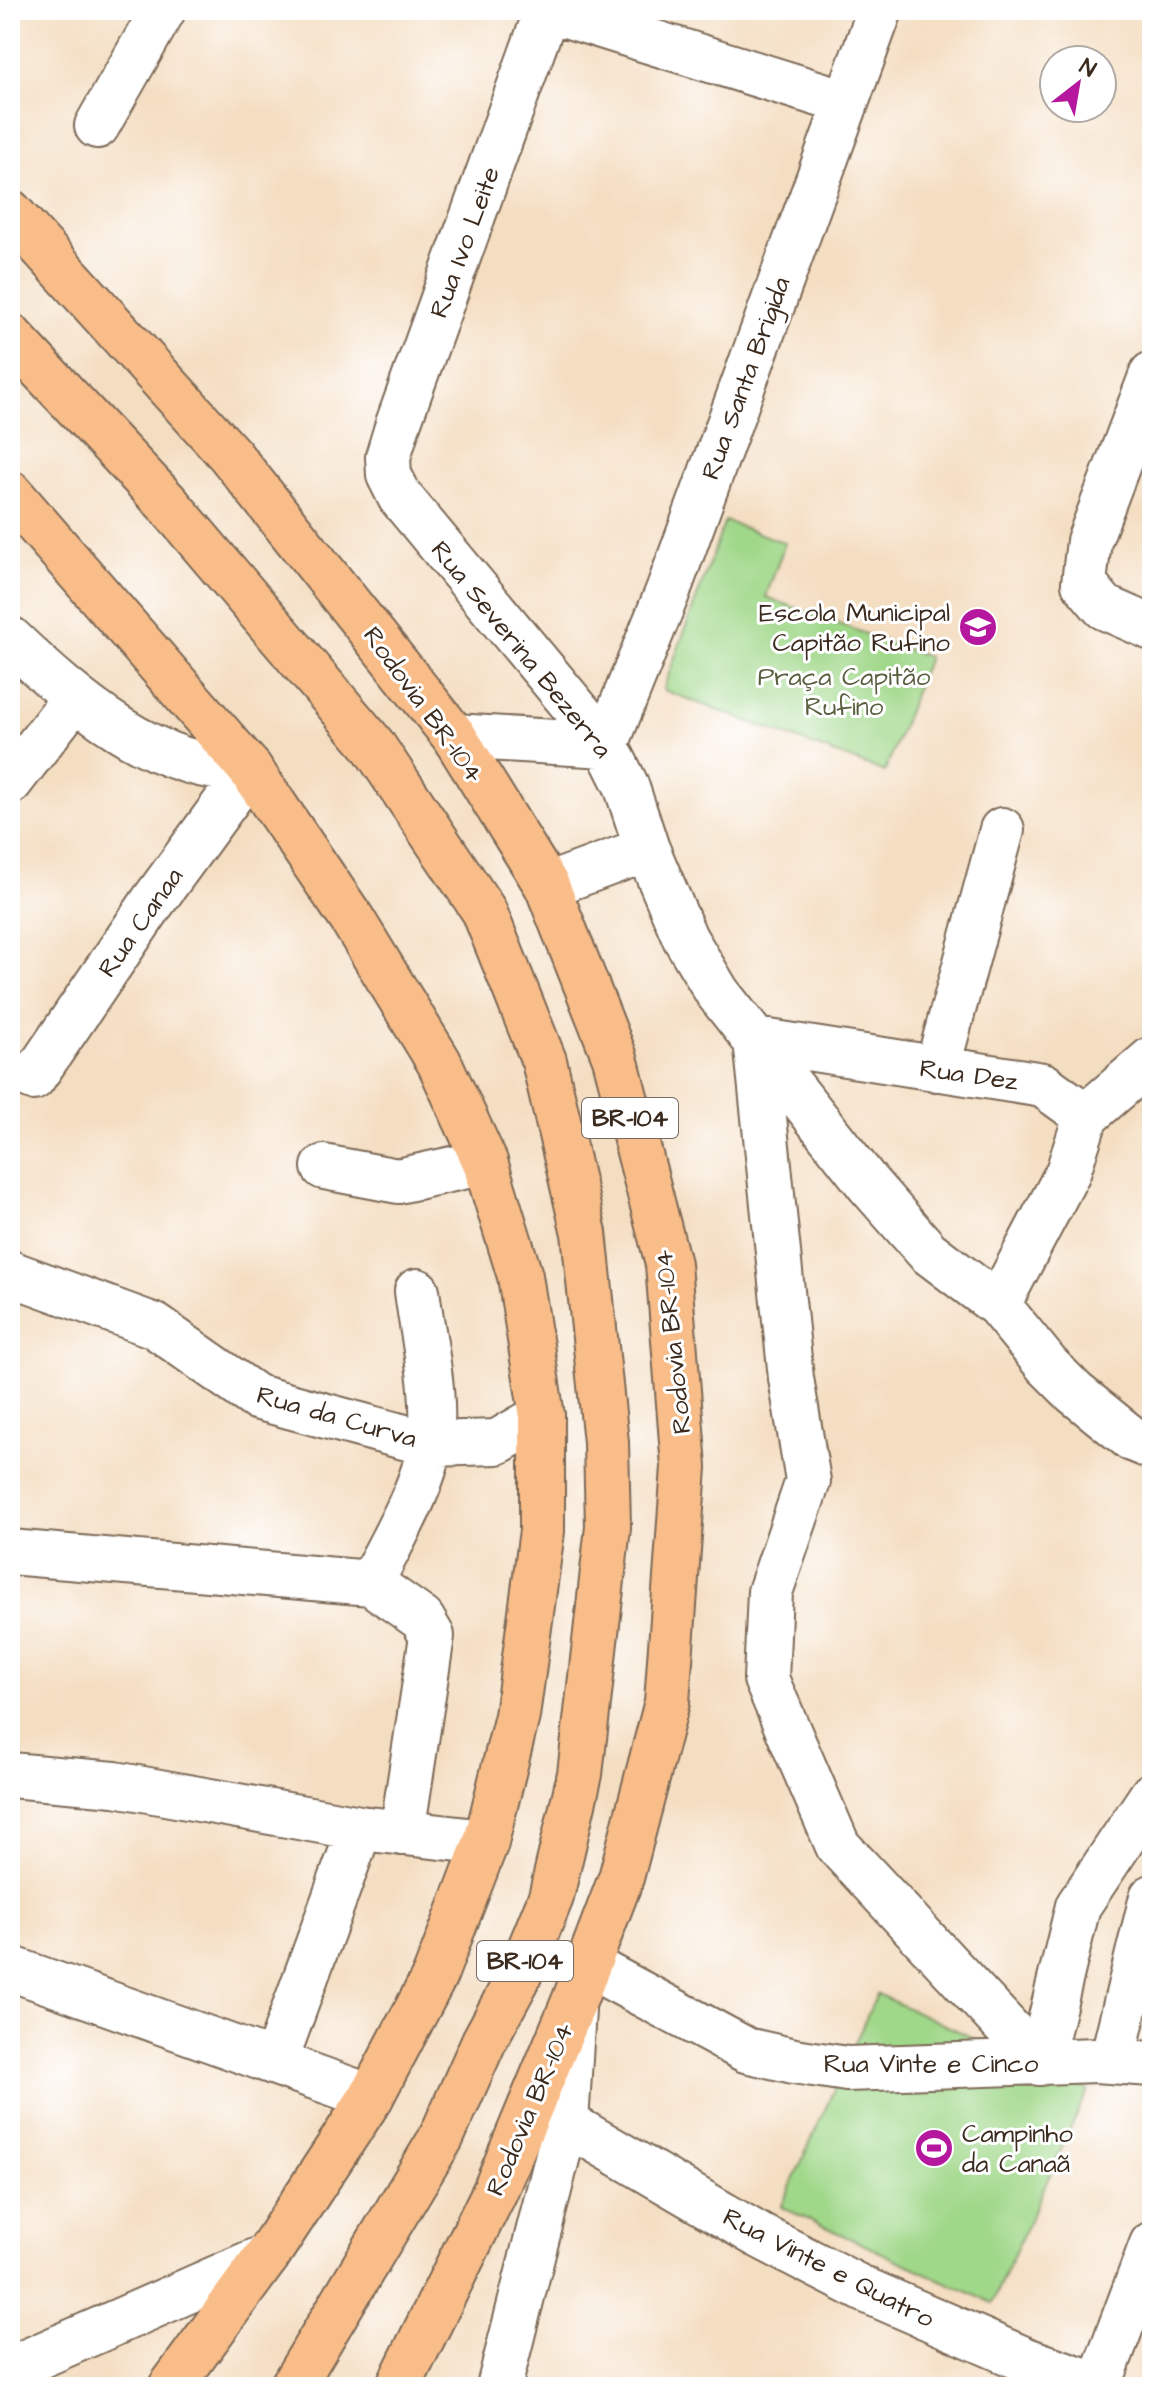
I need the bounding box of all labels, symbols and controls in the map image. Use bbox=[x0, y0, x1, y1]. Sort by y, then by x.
north arrow bbox=[1038, 44, 1118, 124]
text: N bbox=[1074, 51, 1102, 85]
street label: Rua Ivo Leite bbox=[421, 162, 509, 323]
street label: Rua Santa Brigida bbox=[693, 272, 801, 485]
street label: Rua Severina Bezerra bbox=[422, 533, 620, 766]
place label: Escola Municipal Capitão Rufino bbox=[759, 595, 950, 661]
school or university icon: Escola Municipal Capitão Rufino bbox=[957, 606, 999, 648]
street label: Rodovia BR-104 bbox=[354, 619, 492, 790]
park label: Praça Capitão Rufino bbox=[758, 659, 931, 725]
street label: Rua Canaa bbox=[90, 860, 192, 985]
street label: Rua Dez bbox=[917, 1050, 1021, 1100]
road number: BR-104 bbox=[582, 1098, 678, 1138]
street label: Rodovia BR-104 bbox=[645, 1248, 701, 1436]
street label: Rua da Curva bbox=[252, 1377, 421, 1457]
road number: BR-104 bbox=[477, 1941, 573, 1981]
street label: Rodovia BR-104 bbox=[477, 2017, 583, 2201]
street label: Rua Vinte e Cinco bbox=[824, 2046, 1039, 2082]
place label: Campinho da Canaã bbox=[962, 2116, 1073, 2182]
sports icon: Campinho da Canaã bbox=[913, 2127, 955, 2169]
street label: Rua Vinte e Quatro bbox=[717, 2199, 941, 2337]

